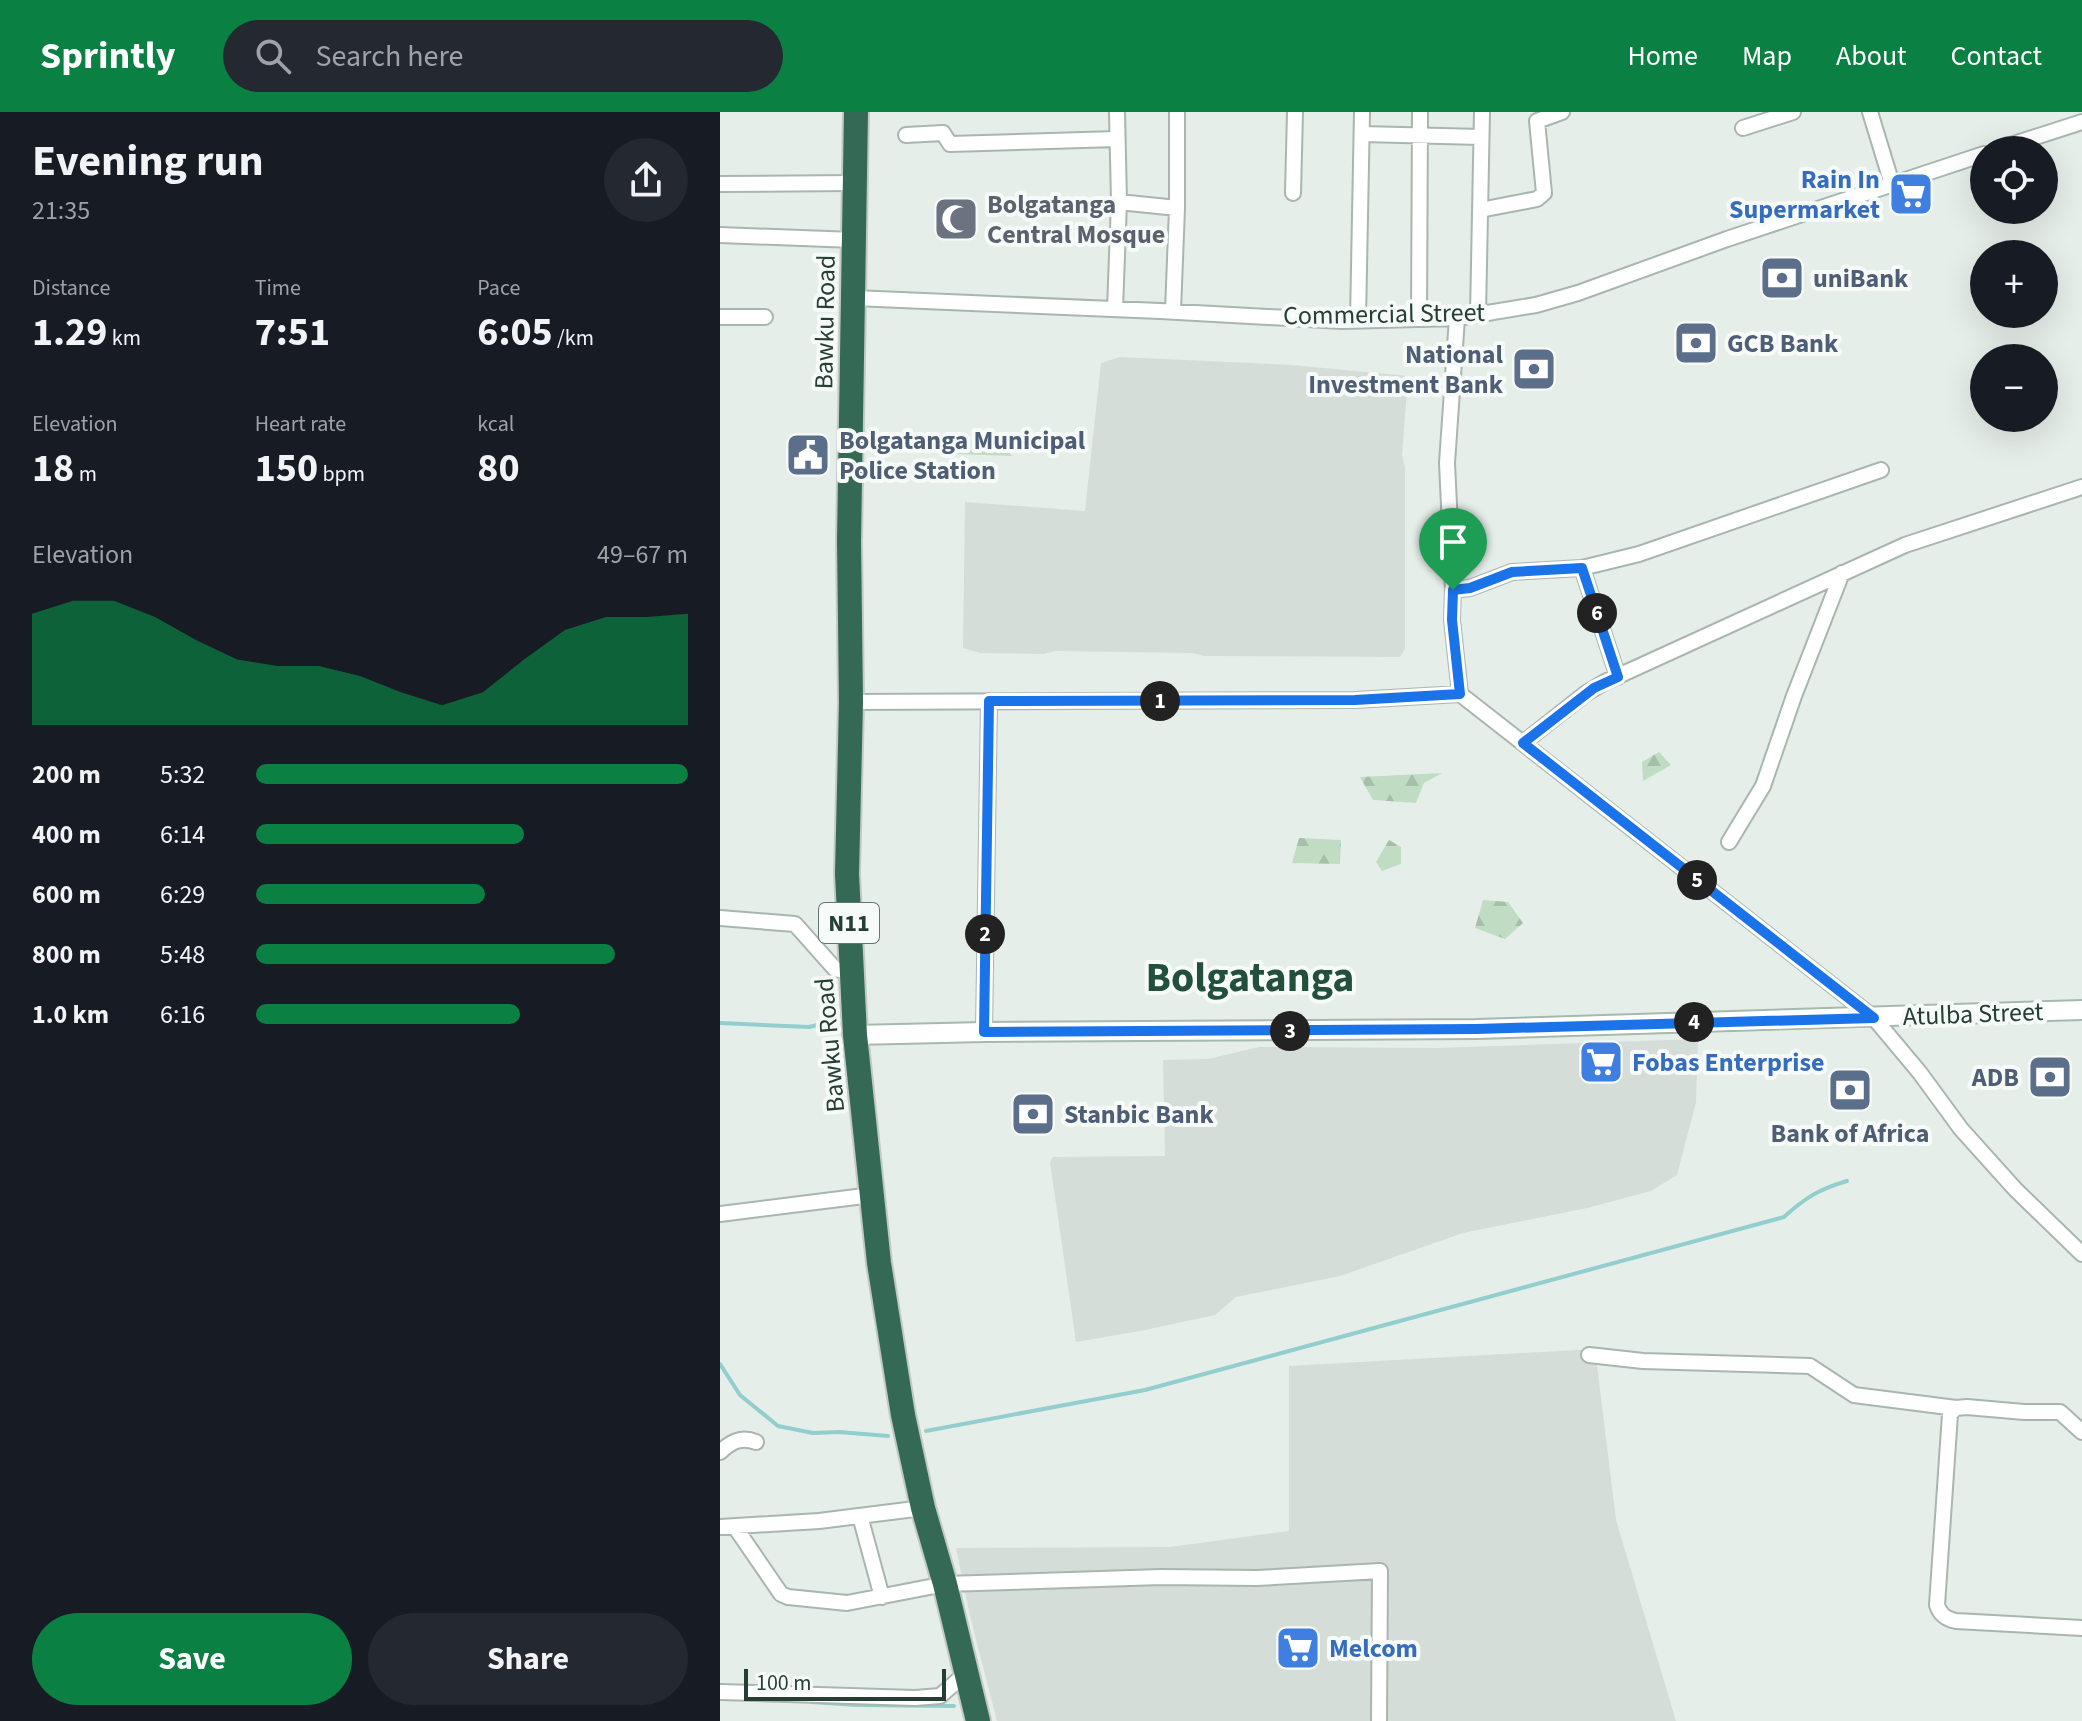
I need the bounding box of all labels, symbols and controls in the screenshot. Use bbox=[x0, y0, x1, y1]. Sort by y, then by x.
search box bbox=[223, 20, 783, 92]
text: Sprintly bbox=[40, 29, 175, 83]
icon: search bbox=[251, 34, 295, 78]
text: Search here bbox=[315, 35, 463, 78]
text: Home bbox=[1627, 36, 1698, 76]
text: Map bbox=[1742, 36, 1792, 76]
text: About bbox=[1836, 36, 1907, 76]
text: Contact bbox=[1951, 36, 2042, 76]
text: Evening run bbox=[32, 130, 264, 193]
map controls bbox=[1970, 136, 2058, 432]
button: locate bbox=[1970, 136, 2058, 224]
button: share bbox=[604, 138, 688, 222]
place label: Rain In Supermarket bbox=[1729, 161, 1880, 228]
supermarket icon: Rain In Supermarket bbox=[1887, 170, 1935, 218]
place label: Bolgatanga Central Mosque bbox=[987, 186, 1165, 253]
text: 21:35 bbox=[32, 192, 90, 229]
mosque icon: Bolgatanga Central Mosque bbox=[932, 195, 980, 243]
button: + bbox=[1970, 240, 2058, 328]
street label: Bawku Road bbox=[805, 254, 845, 390]
bank icon: uniBank bbox=[1758, 254, 1806, 302]
place label: uniBank bbox=[1813, 260, 1909, 297]
text: Distance bbox=[32, 272, 110, 304]
text: Time bbox=[255, 272, 301, 304]
text: Pace bbox=[477, 272, 520, 304]
street label: Commercial Street bbox=[1283, 294, 1486, 334]
text: 1.29 bbox=[32, 304, 107, 361]
text: 7:51 bbox=[255, 304, 330, 361]
text: 6:05 bbox=[477, 304, 553, 361]
bank icon: GCB Bank bbox=[1672, 319, 1720, 367]
text: km bbox=[107, 322, 141, 354]
text: /km bbox=[553, 322, 594, 354]
place label: GCB Bank bbox=[1727, 325, 1839, 362]
place label: National Investment Bank bbox=[1308, 336, 1504, 403]
button: − bbox=[1970, 344, 2058, 432]
bank icon: National Investment Bank bbox=[1510, 345, 1558, 393]
text: Elevation bbox=[32, 408, 118, 440]
text: Heart rate bbox=[255, 408, 346, 440]
text: kcal bbox=[477, 408, 514, 440]
place label: Bolgatanga Municipal Police Station bbox=[839, 422, 1086, 489]
public building icon: Bolgatanga Municipal Police Station bbox=[784, 431, 832, 479]
text: 18 bbox=[32, 440, 74, 497]
text: 150 bbox=[255, 440, 318, 497]
text: 80 bbox=[477, 440, 520, 497]
text: m bbox=[74, 458, 97, 490]
text: bpm bbox=[318, 458, 365, 490]
pin bbox=[1419, 508, 1487, 590]
icon: arrive bbox=[1431, 520, 1475, 564]
text: Elevation bbox=[32, 536, 133, 573]
text: 49–67 m bbox=[597, 536, 688, 573]
pin: 6 bbox=[1577, 593, 1617, 633]
text: 6 bbox=[1591, 597, 1603, 629]
pin: 1 bbox=[1140, 681, 1180, 721]
text: 1 bbox=[1154, 685, 1166, 717]
text: 200 m bbox=[32, 756, 101, 793]
text: 5:32 bbox=[160, 756, 205, 793]
text: 400 m bbox=[32, 816, 101, 853]
text: 6:14 bbox=[160, 816, 205, 853]
pin: 5 bbox=[1677, 860, 1717, 900]
text: 5 bbox=[1691, 864, 1703, 896]
text: 600 m bbox=[32, 876, 101, 913]
text: 6:29 bbox=[160, 876, 205, 913]
road number: N11 bbox=[819, 903, 879, 943]
pin: 2 bbox=[965, 914, 1005, 954]
text: 2 bbox=[979, 918, 991, 950]
text: 800 m bbox=[32, 936, 101, 973]
text: 5:48 bbox=[160, 936, 205, 973]
district label: Bolgatanga bbox=[1146, 948, 1354, 1008]
street label: Bawku Road bbox=[806, 976, 854, 1114]
street label: Atulba Street bbox=[1902, 993, 2044, 1035]
text: 1.0 km bbox=[32, 996, 109, 1033]
text: 6:16 bbox=[160, 996, 205, 1033]
pin: 4 bbox=[1674, 1002, 1714, 1042]
text: 4 bbox=[1688, 1006, 1700, 1038]
pin: 3 bbox=[1270, 1011, 1310, 1051]
text: 3 bbox=[1284, 1015, 1296, 1047]
supermarket icon: Fobas Enterprise bbox=[1577, 1038, 1625, 1086]
place label: Fobas Enterprise bbox=[1632, 1044, 1824, 1081]
bank icon: ADB bbox=[2026, 1053, 2074, 1101]
place label: ADB bbox=[1971, 1059, 2019, 1096]
bank icon: Bank of Africa bbox=[1826, 1066, 1874, 1114]
bank icon: Stanbic Bank bbox=[1009, 1090, 1057, 1138]
place label: Stanbic Bank bbox=[1064, 1096, 1214, 1133]
place label: Bank of Africa bbox=[1771, 1115, 1929, 1152]
button: Save bbox=[32, 1613, 352, 1705]
button: Share bbox=[368, 1613, 688, 1705]
supermarket icon: Melcom bbox=[1274, 1624, 1322, 1672]
place label: Melcom bbox=[1329, 1630, 1418, 1667]
scale bar bbox=[744, 1665, 946, 1701]
text: 100 m bbox=[756, 1667, 811, 1699]

